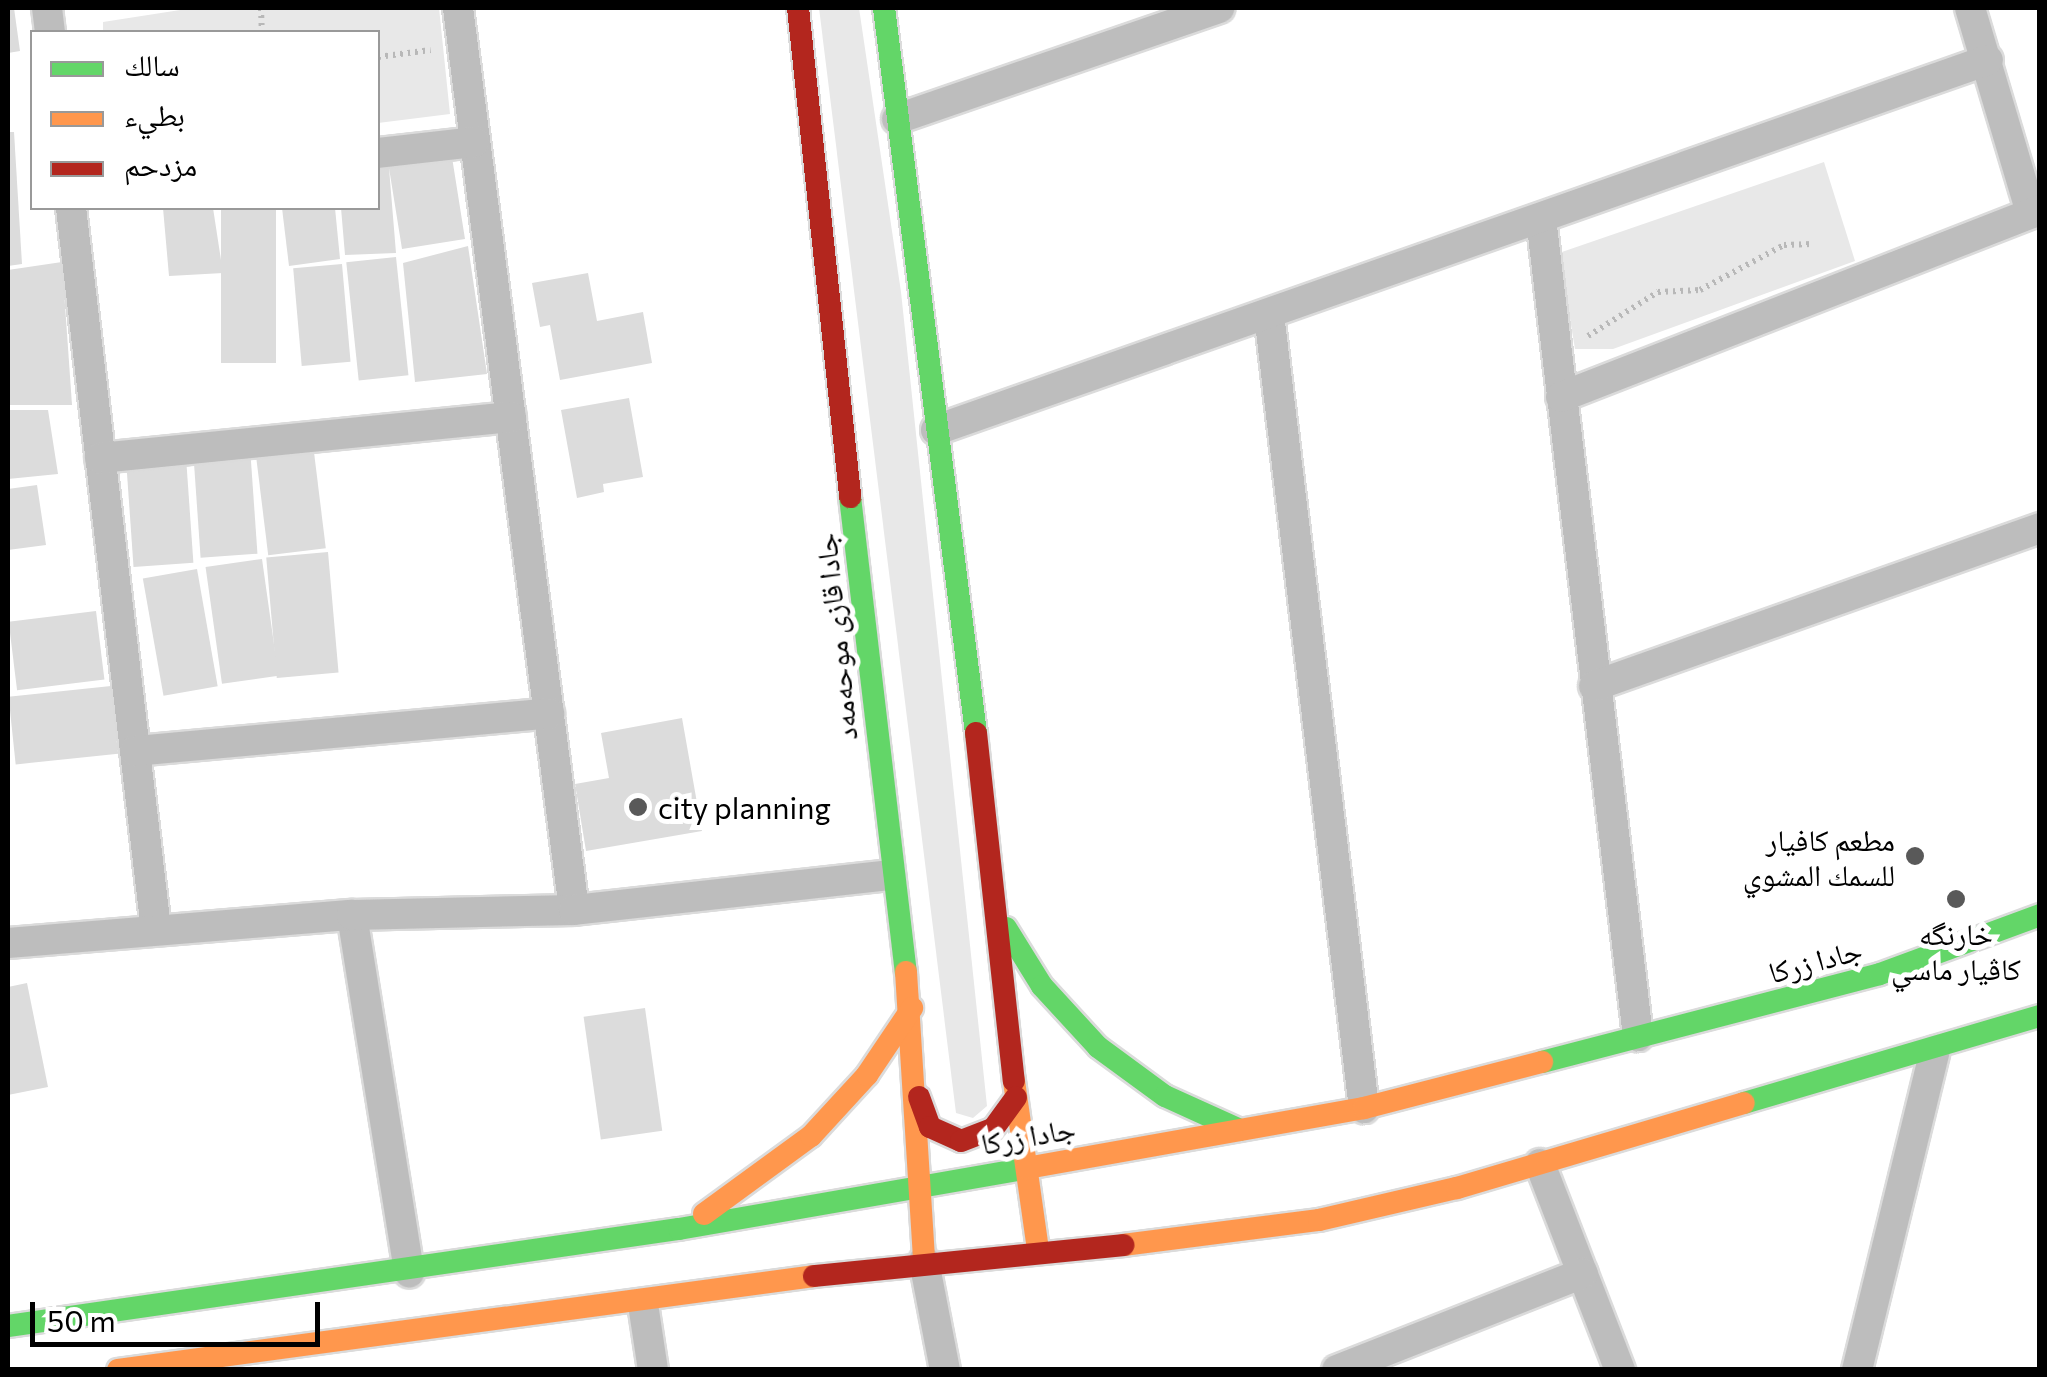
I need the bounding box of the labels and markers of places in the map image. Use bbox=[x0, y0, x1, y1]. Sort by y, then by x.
place label: city planning bbox=[658, 789, 831, 825]
marker: city planning bbox=[627, 796, 649, 818]
place label: مطعم كافيار للسمك المشوي bbox=[1743, 821, 1895, 892]
marker: مطعم كافيار للسمك المشوي bbox=[1904, 845, 1926, 867]
marker: خارنگه كاڤيار ماسي bbox=[1945, 888, 1967, 910]
place label: خارنگه كاڤيار ماسي bbox=[1891, 915, 2021, 986]

